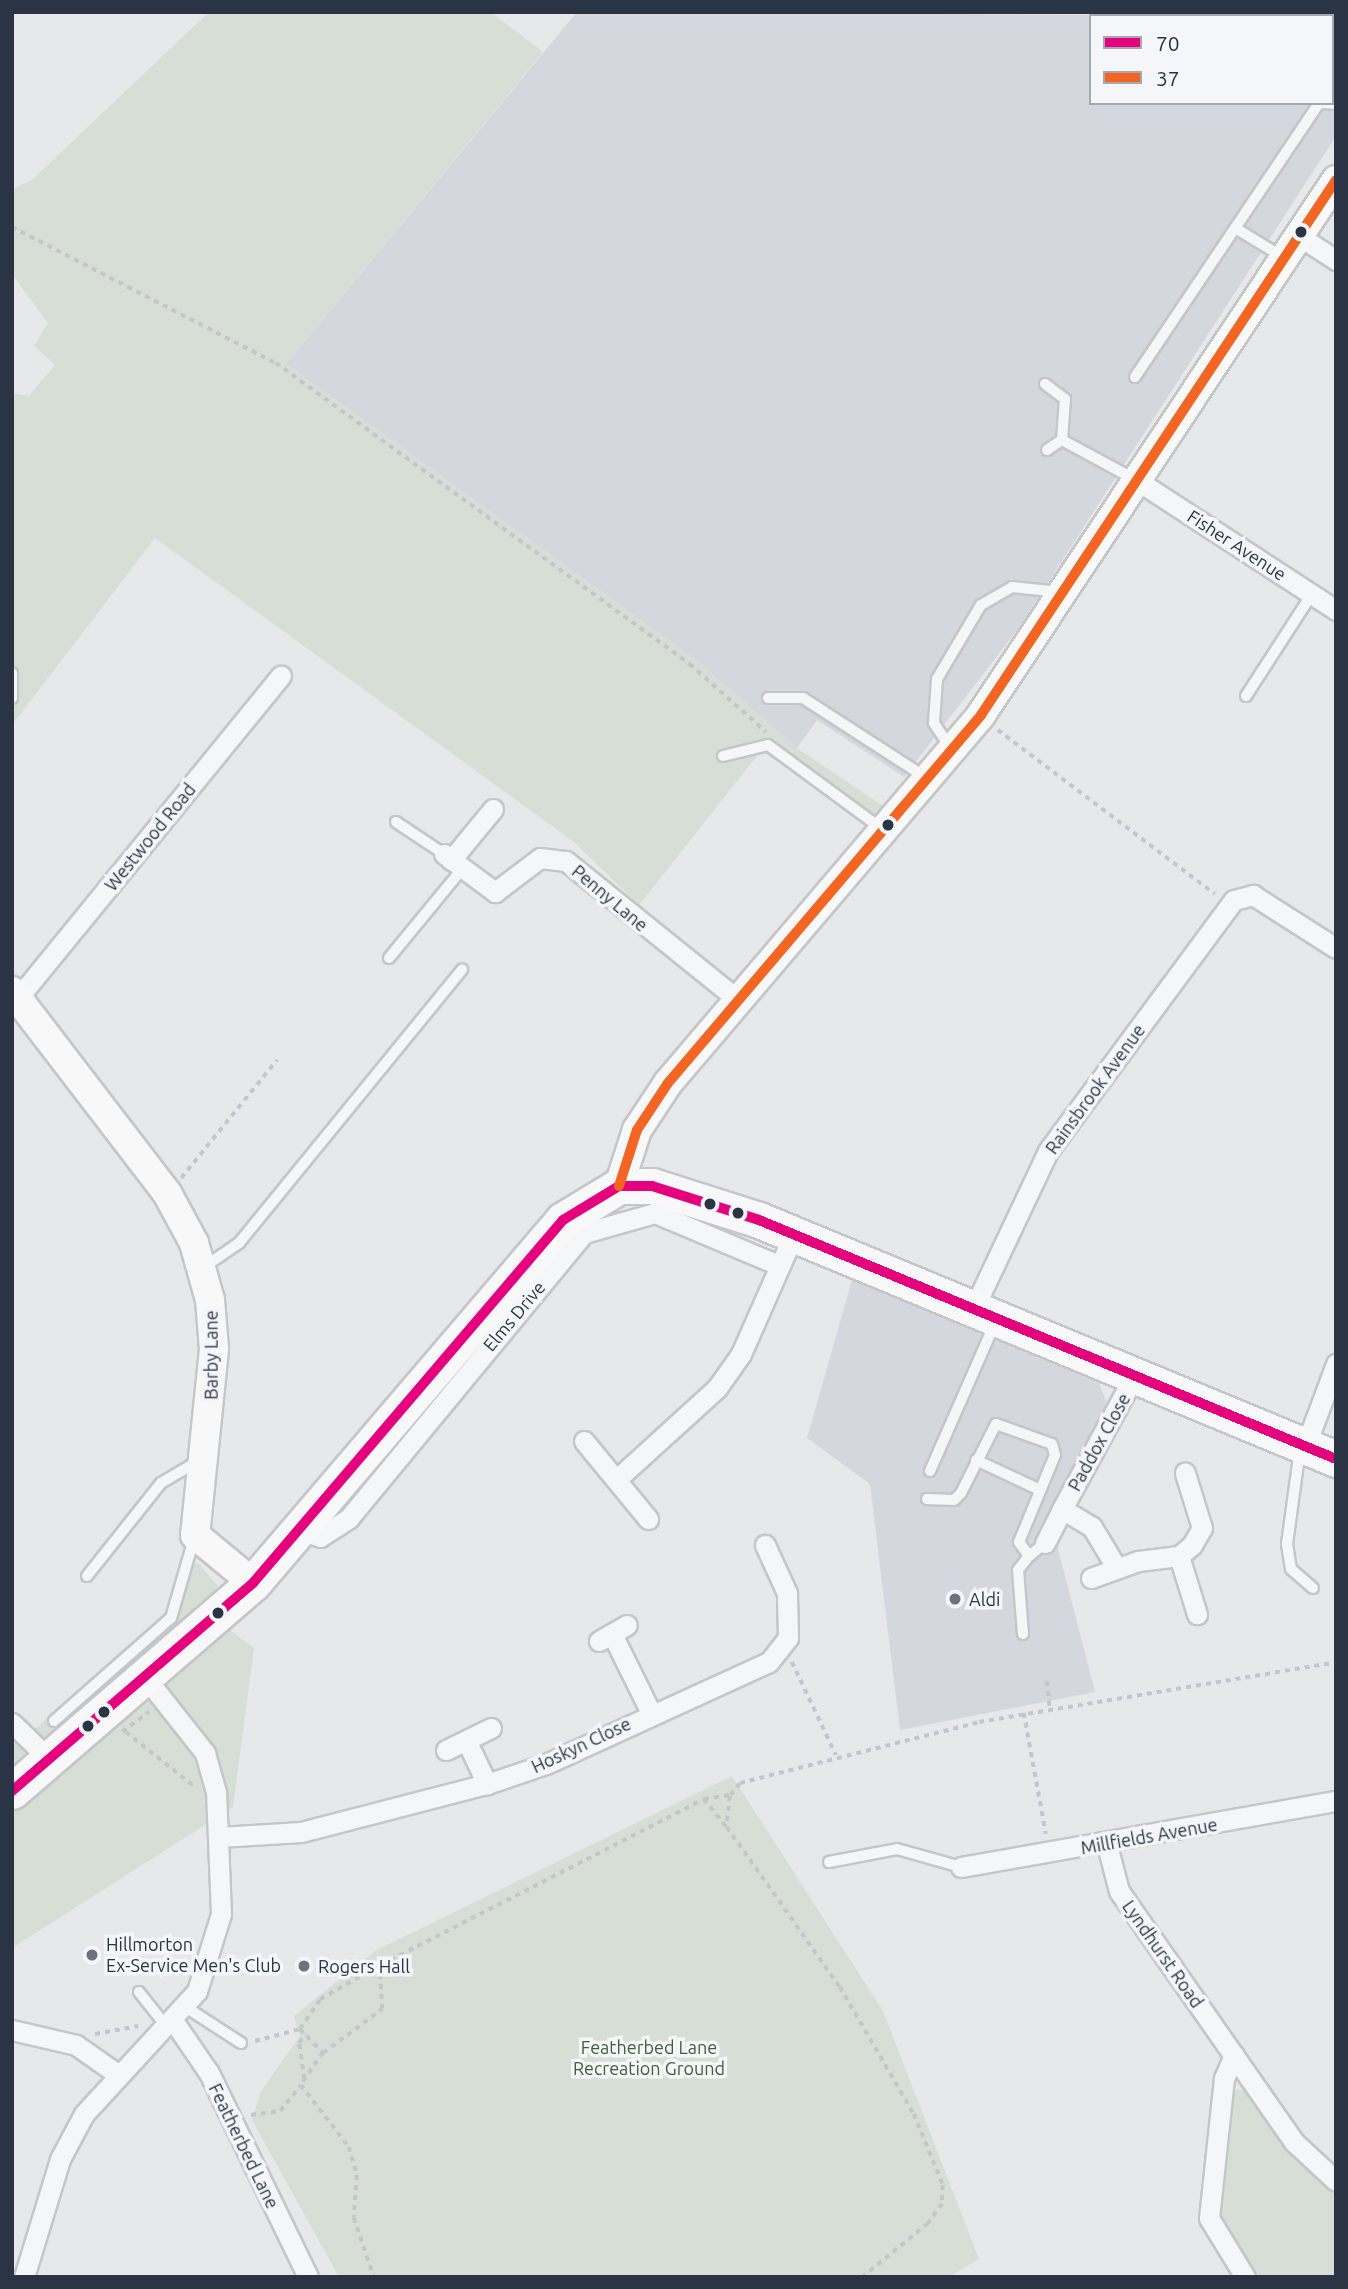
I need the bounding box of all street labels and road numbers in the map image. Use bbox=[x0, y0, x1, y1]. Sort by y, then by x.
street label: Fisher Avenue bbox=[1184, 505, 1290, 585]
street label: Westwood Road bbox=[100, 779, 200, 895]
street label: Penny Lane bbox=[568, 860, 652, 936]
street label: Rainsbrook Avenue bbox=[1041, 1020, 1149, 1158]
street label: Elms Drive bbox=[478, 1277, 550, 1355]
street label: Barby Lane bbox=[200, 1310, 222, 1400]
street label: Paddox Close bbox=[1063, 1389, 1135, 1495]
street label: Hoskyn Close bbox=[528, 1713, 634, 1777]
street label: Millfields Avenue bbox=[1079, 1813, 1219, 1859]
street label: Lyndhurst Road bbox=[1118, 1896, 1208, 2012]
street label: Featherbed Lane bbox=[204, 2080, 284, 2212]

